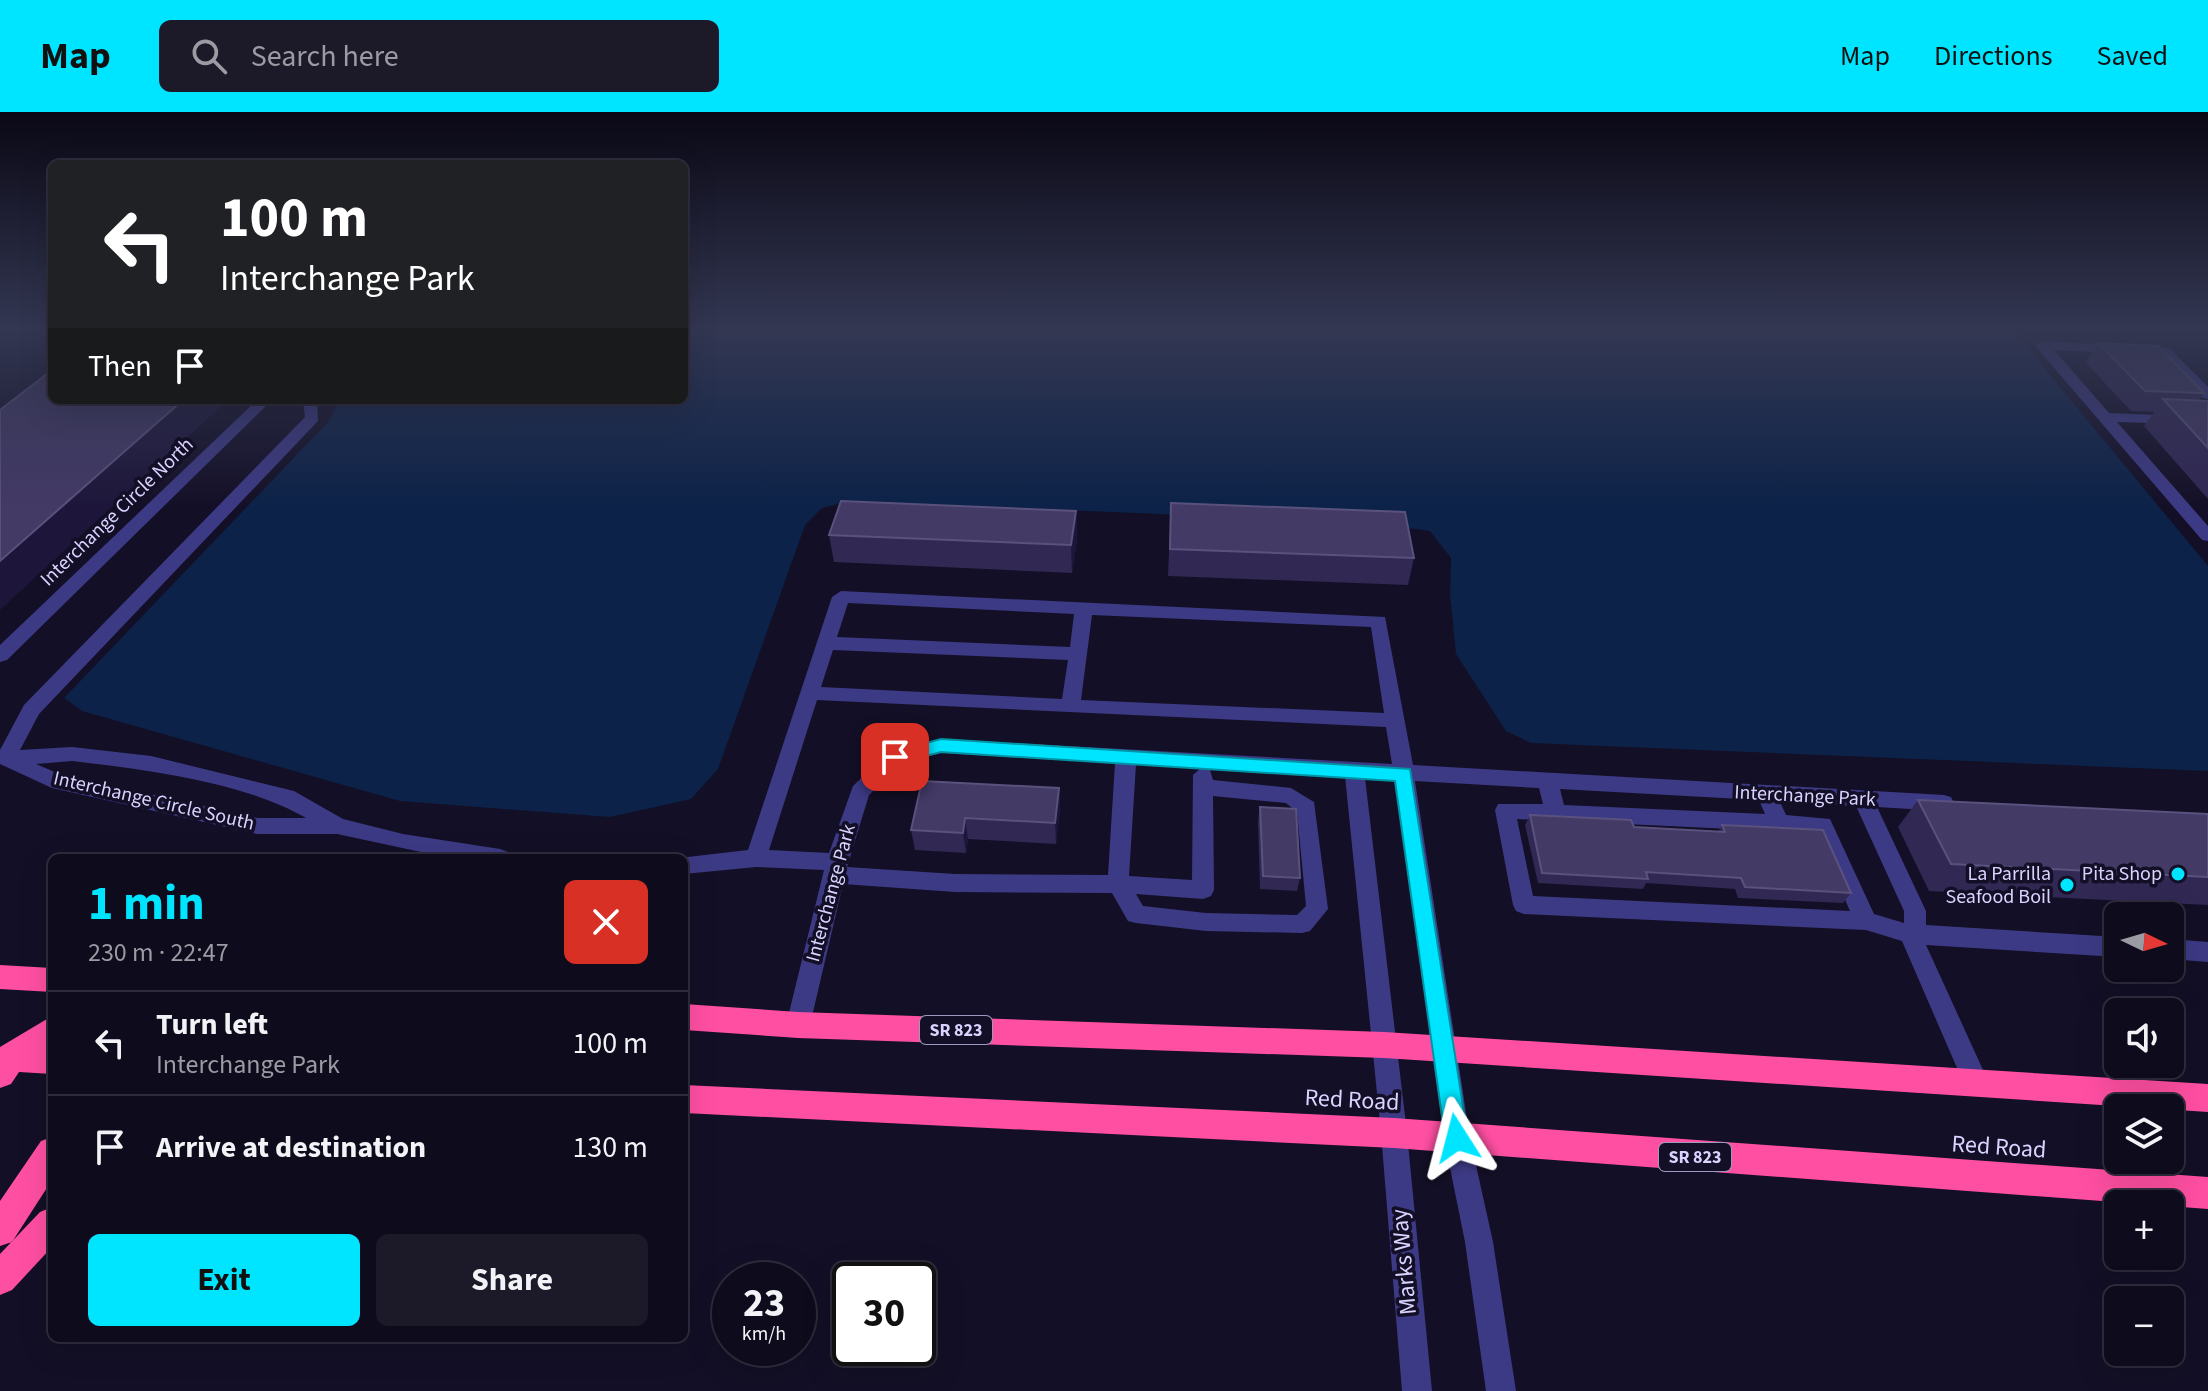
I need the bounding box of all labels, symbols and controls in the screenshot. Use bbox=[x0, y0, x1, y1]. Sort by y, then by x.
search box bbox=[159, 20, 719, 92]
text: Map bbox=[40, 29, 111, 83]
icon: search bbox=[187, 34, 231, 78]
text: Search here bbox=[251, 35, 399, 78]
text: Map bbox=[1840, 36, 1890, 76]
text: Directions bbox=[1934, 36, 2053, 76]
text: Saved bbox=[2097, 36, 2168, 76]
text: 100 m bbox=[220, 179, 368, 258]
icon: left bbox=[88, 192, 192, 296]
text: Interchange Park bbox=[220, 253, 475, 304]
icon: arrive bbox=[168, 344, 212, 388]
text: Then bbox=[88, 345, 152, 388]
street label: Interchange Circle North bbox=[34, 431, 200, 593]
pin bbox=[861, 723, 929, 791]
icon: arrive bbox=[873, 735, 917, 779]
street label: Interchange Circle South bbox=[51, 764, 257, 838]
street label: Interchange Park bbox=[1734, 778, 1876, 814]
street label: Interchange Park bbox=[799, 821, 863, 965]
place label: La Parrilla Seafood Boil bbox=[1946, 860, 2051, 911]
place label: Pita Shop bbox=[2082, 860, 2162, 888]
marker: Pita Shop bbox=[2169, 865, 2187, 883]
text: 1 min bbox=[88, 870, 205, 938]
marker: La Parrilla Seafood Boil bbox=[2058, 876, 2076, 894]
button: close bbox=[564, 880, 648, 964]
north arrow bbox=[2104, 902, 2184, 982]
map controls bbox=[2104, 902, 2184, 1366]
text: 230 m · 22:47 bbox=[88, 934, 229, 971]
button: sound bbox=[2104, 998, 2184, 1078]
text: Turn left bbox=[156, 1003, 268, 1046]
road number: SR 823 bbox=[920, 1016, 992, 1044]
icon: left bbox=[88, 1021, 132, 1065]
text: 100 m bbox=[572, 1022, 648, 1065]
text: Interchange Park bbox=[156, 1046, 340, 1083]
street label: Red Road bbox=[1304, 1080, 1400, 1120]
button: layers bbox=[2104, 1094, 2184, 1174]
position arrow bbox=[1415, 1096, 1499, 1180]
icon: arrive bbox=[88, 1125, 132, 1169]
text: Arrive at destination bbox=[156, 1126, 426, 1169]
text: 130 m bbox=[572, 1126, 648, 1169]
street label: Red Road bbox=[1950, 1126, 2048, 1168]
road number: SR 823 bbox=[1659, 1143, 1731, 1171]
button: + bbox=[2104, 1190, 2184, 1270]
street label: Marks Way bbox=[1382, 1207, 1426, 1317]
button: Exit bbox=[88, 1234, 360, 1326]
button: Share bbox=[376, 1234, 648, 1326]
speed limit sign: 30 bbox=[832, 1262, 936, 1366]
text: 23 bbox=[743, 1275, 785, 1332]
button: − bbox=[2104, 1286, 2184, 1366]
text: km/h bbox=[742, 1320, 786, 1348]

